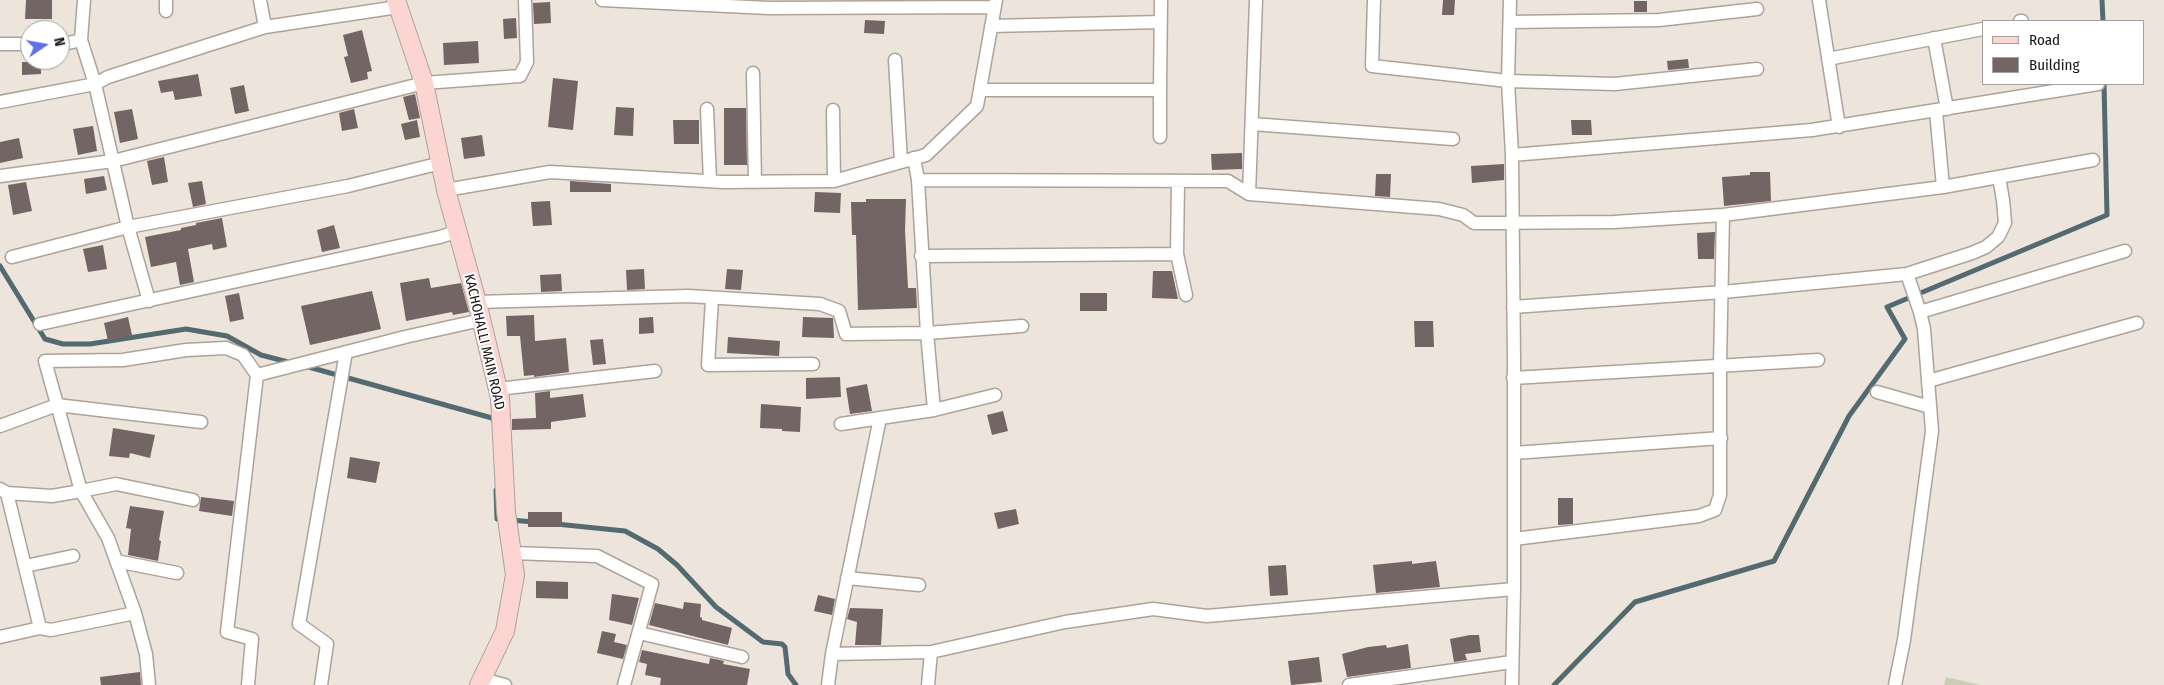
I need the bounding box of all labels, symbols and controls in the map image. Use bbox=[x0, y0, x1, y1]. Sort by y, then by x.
north arrow bbox=[20, 20, 70, 70]
legend bbox=[1982, 20, 2144, 85]
text: Road bbox=[2029, 31, 2060, 49]
text: N bbox=[50, 36, 68, 48]
text: Building bbox=[2029, 56, 2080, 74]
street label: KACHOHALLI MAIN ROAD bbox=[460, 273, 508, 411]

